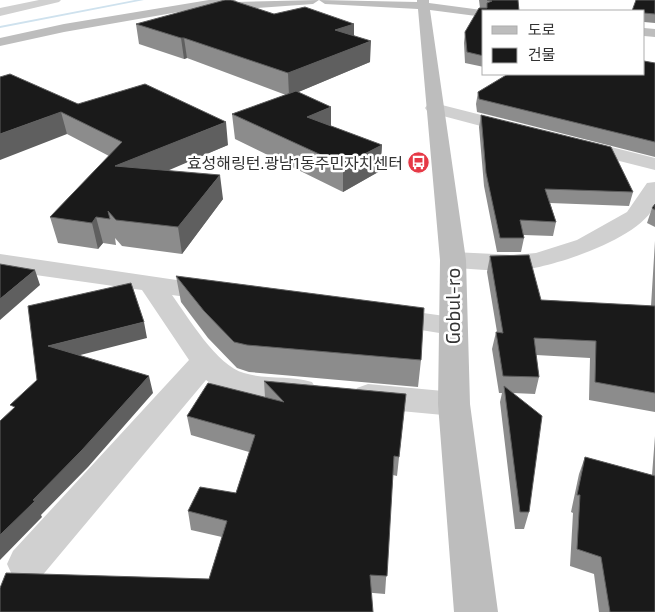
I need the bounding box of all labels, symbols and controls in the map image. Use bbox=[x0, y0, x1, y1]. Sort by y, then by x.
legend bbox=[482, 10, 645, 75]
text: 도로 bbox=[528, 20, 556, 38]
text: 건물 bbox=[528, 45, 556, 63]
bus stop icon: 효성해링턴.광남1동주민자치센터 bbox=[407, 151, 431, 175]
place label: 효성해링턴.광남1동주민자치센터 bbox=[187, 153, 403, 172]
street label: Gobul-ro bbox=[441, 268, 464, 344]

